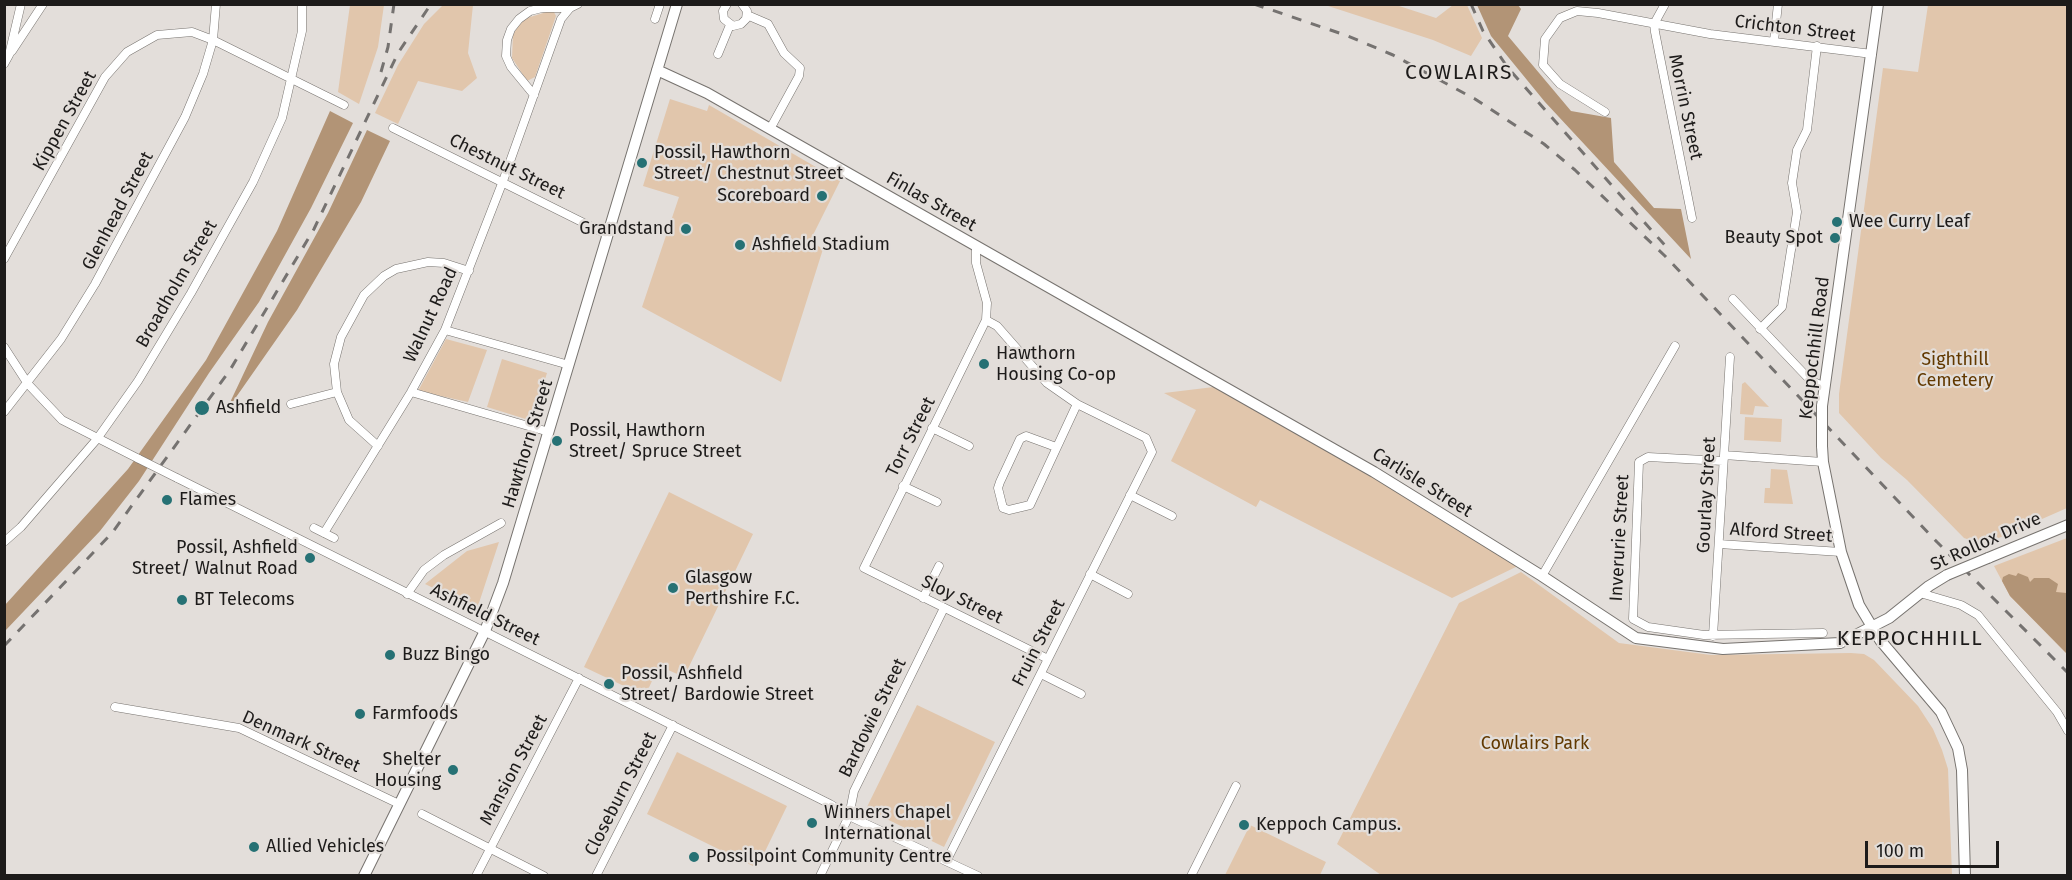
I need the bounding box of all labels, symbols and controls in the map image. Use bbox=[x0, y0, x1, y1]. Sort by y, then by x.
street label: Crichton Street bbox=[1733, 11, 1857, 47]
street label: Morrin Street bbox=[1663, 52, 1707, 162]
district label: COWLAIRS bbox=[1405, 60, 1513, 86]
street label: Kippen Street bbox=[29, 67, 101, 175]
street label: Chestnut Street bbox=[446, 130, 568, 204]
place label: Possil, Hawthorn Street/ Chestnut Street bbox=[654, 142, 843, 184]
street label: Glenhead Street bbox=[78, 148, 158, 274]
marker: Possil, Hawthorn Street/ Chestnut Street bbox=[635, 156, 649, 170]
street label: Finlas Street bbox=[882, 167, 980, 237]
place label: Scoreboard bbox=[717, 185, 810, 207]
marker: Scoreboard bbox=[815, 189, 829, 203]
place label: Wee Curry Leaf bbox=[1849, 211, 1970, 233]
marker: Wee Curry Leaf bbox=[1830, 215, 1844, 229]
street label: Broadholm Street bbox=[132, 216, 222, 352]
place label: Grandstand bbox=[579, 218, 674, 240]
marker: Grandstand bbox=[679, 222, 693, 236]
place label: Beauty Spot bbox=[1725, 227, 1823, 249]
marker: Beauty Spot bbox=[1828, 231, 1842, 245]
place label: Ashfield Stadium bbox=[752, 234, 890, 256]
marker: Ashfield Stadium bbox=[733, 238, 747, 252]
street label: Walnut Road bbox=[399, 264, 463, 366]
street label: Keppochhill Road bbox=[1796, 275, 1834, 421]
place label: Hawthorn Housing Co-op bbox=[996, 343, 1116, 386]
park label: Sighthill Cemetery bbox=[1917, 349, 1993, 392]
marker: Hawthorn Housing Co-op bbox=[977, 357, 991, 371]
street label: Hawthorn Street bbox=[498, 377, 558, 511]
street label: Torr Street bbox=[882, 394, 940, 480]
place label: Ashfield bbox=[216, 397, 281, 419]
marker: Ashfield bbox=[193, 399, 211, 417]
place label: Possil, Hawthorn Street/ Spruce Street bbox=[569, 420, 742, 462]
marker: Possil, Hawthorn Street/ Spruce Street bbox=[550, 434, 564, 448]
street label: Gourlay Street bbox=[1693, 436, 1721, 554]
street label: Carlisle Street bbox=[1368, 444, 1476, 522]
street label: Inverurie Street bbox=[1606, 474, 1634, 602]
place label: Flames bbox=[179, 489, 236, 511]
marker: Flames bbox=[160, 493, 174, 507]
street label: St Rollox Drive bbox=[1927, 508, 2045, 576]
street label: Alford Street bbox=[1729, 519, 1833, 547]
place label: Possil, Ashfield Street/ Walnut Road bbox=[132, 537, 298, 580]
marker: Possil, Ashfield Street/ Walnut Road bbox=[303, 551, 317, 565]
place label: Glasgow Perthshire F.C. bbox=[685, 567, 799, 610]
street label: Sloy Street bbox=[918, 571, 1006, 629]
street label: Ashfield Street bbox=[427, 579, 543, 651]
marker: Glasgow Perthshire F.C. bbox=[666, 581, 680, 595]
place label: BT Telecoms bbox=[194, 589, 294, 611]
marker: BT Telecoms bbox=[175, 593, 189, 607]
street label: Fruin Street bbox=[1008, 596, 1070, 690]
district label: KEPPOCHHILL bbox=[1837, 626, 1983, 652]
place label: Buzz Bingo bbox=[402, 644, 490, 666]
marker: Buzz Bingo bbox=[383, 648, 397, 662]
street label: Bardowie Street bbox=[835, 655, 911, 781]
place label: Possil, Ashfield Street/ Bardowie Street bbox=[621, 663, 814, 706]
marker: Possil, Ashfield Street/ Bardowie Street bbox=[602, 677, 616, 691]
place label: Farmfoods bbox=[372, 703, 458, 725]
street label: Denmark Street bbox=[239, 706, 363, 778]
marker: Farmfoods bbox=[353, 707, 367, 721]
street label: Mansion Street bbox=[476, 711, 552, 829]
street label: Closeburn Street bbox=[580, 728, 662, 860]
park label: Cowlairs Park bbox=[1481, 733, 1589, 755]
place label: Shelter Housing bbox=[374, 749, 441, 792]
marker: Shelter Housing bbox=[446, 763, 460, 777]
place label: Winners Chapel International bbox=[824, 802, 951, 844]
place label: Keppoch Campus. bbox=[1256, 814, 1401, 836]
marker: Winners Chapel International bbox=[805, 816, 819, 830]
marker: Keppoch Campus. bbox=[1237, 818, 1251, 832]
scale bar bbox=[1868, 829, 2002, 867]
place label: Allied Vehicles bbox=[266, 836, 384, 858]
marker: Allied Vehicles bbox=[247, 840, 261, 854]
text: 100 m bbox=[1876, 840, 1924, 862]
place label: Possilpoint Community Centre bbox=[706, 846, 952, 868]
marker: Possilpoint Community Centre bbox=[687, 850, 701, 864]

